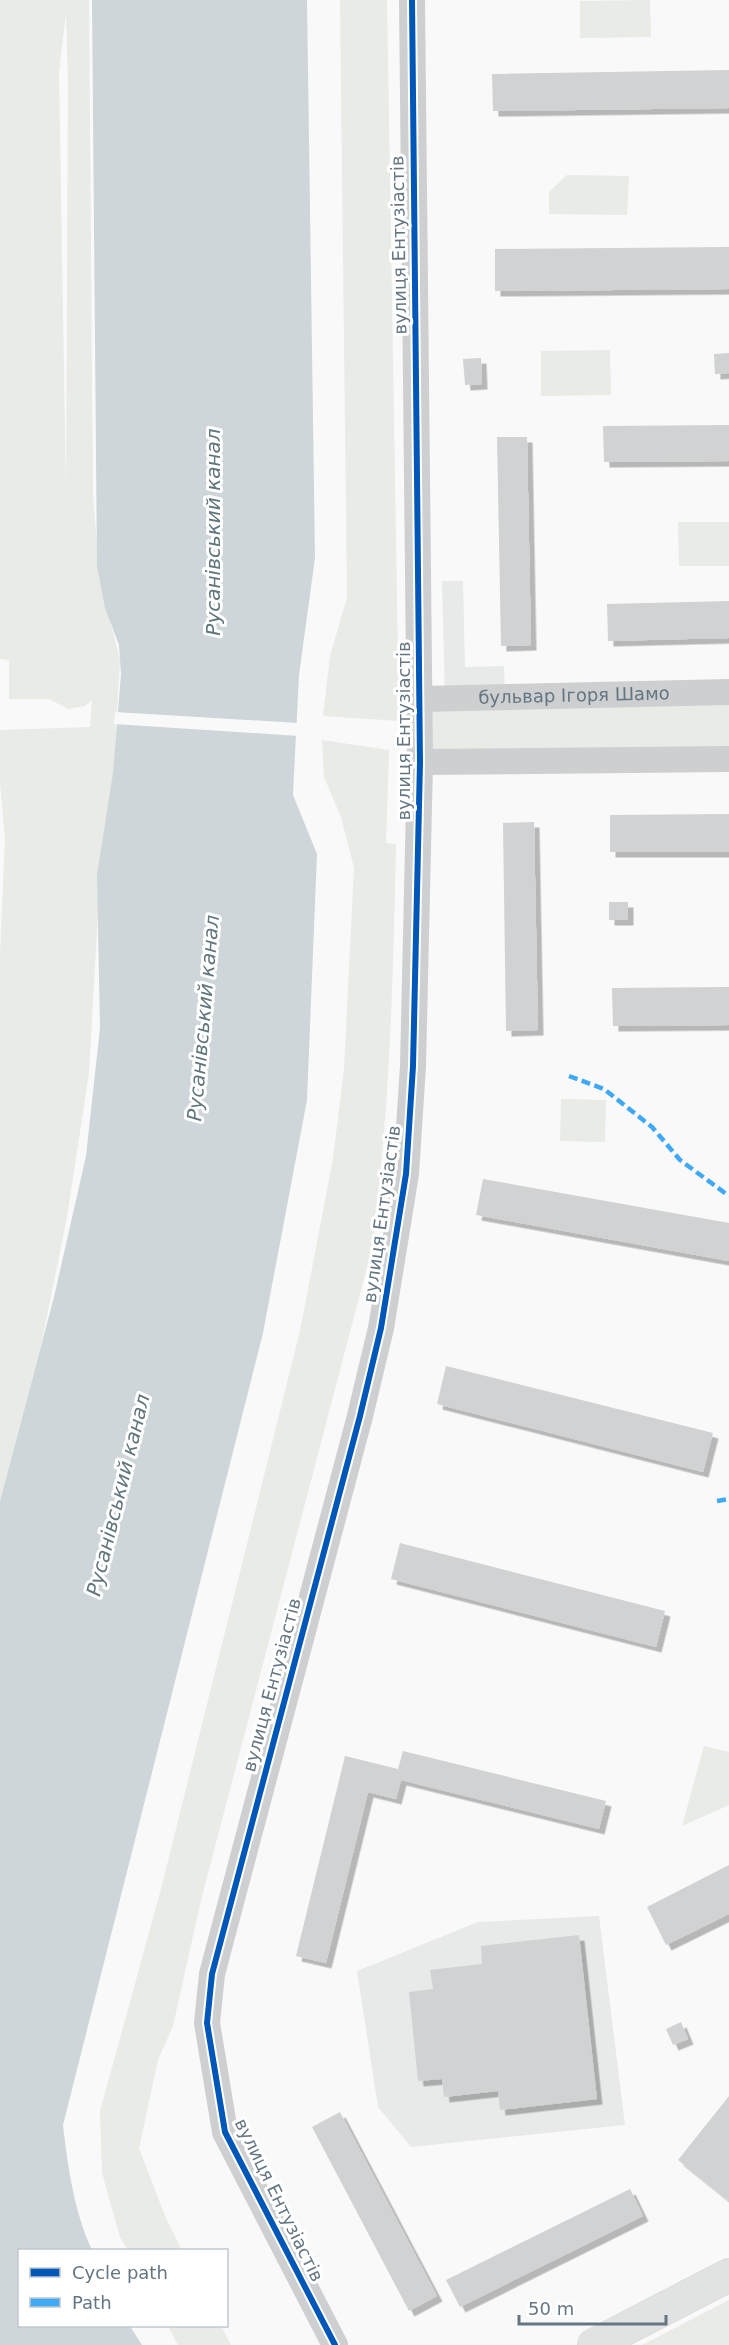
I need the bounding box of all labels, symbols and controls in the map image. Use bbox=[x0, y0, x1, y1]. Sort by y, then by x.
street label: вулиця Ентузіастів bbox=[386, 155, 411, 335]
water label: Русанівський канал bbox=[201, 428, 225, 636]
street label: вулиця Ентузіастів bbox=[393, 641, 414, 821]
street label: бульвар Ігоря Шамо bbox=[478, 682, 670, 708]
water label: Русанівський канал bbox=[182, 914, 224, 1122]
street label: вулиця Ентузіастів bbox=[359, 1124, 404, 1304]
water label: Русанівський канал bbox=[81, 1391, 155, 1598]
street label: вулиця Ентузіастів bbox=[238, 1596, 305, 1774]
street label: вулиця Ентузіастів bbox=[231, 2115, 328, 2285]
legend bbox=[18, 2249, 228, 2327]
text: Cycle path bbox=[72, 2262, 168, 2283]
scale bar bbox=[519, 2288, 666, 2326]
text: Path bbox=[72, 2292, 112, 2313]
text: 50 m bbox=[528, 2298, 574, 2319]

